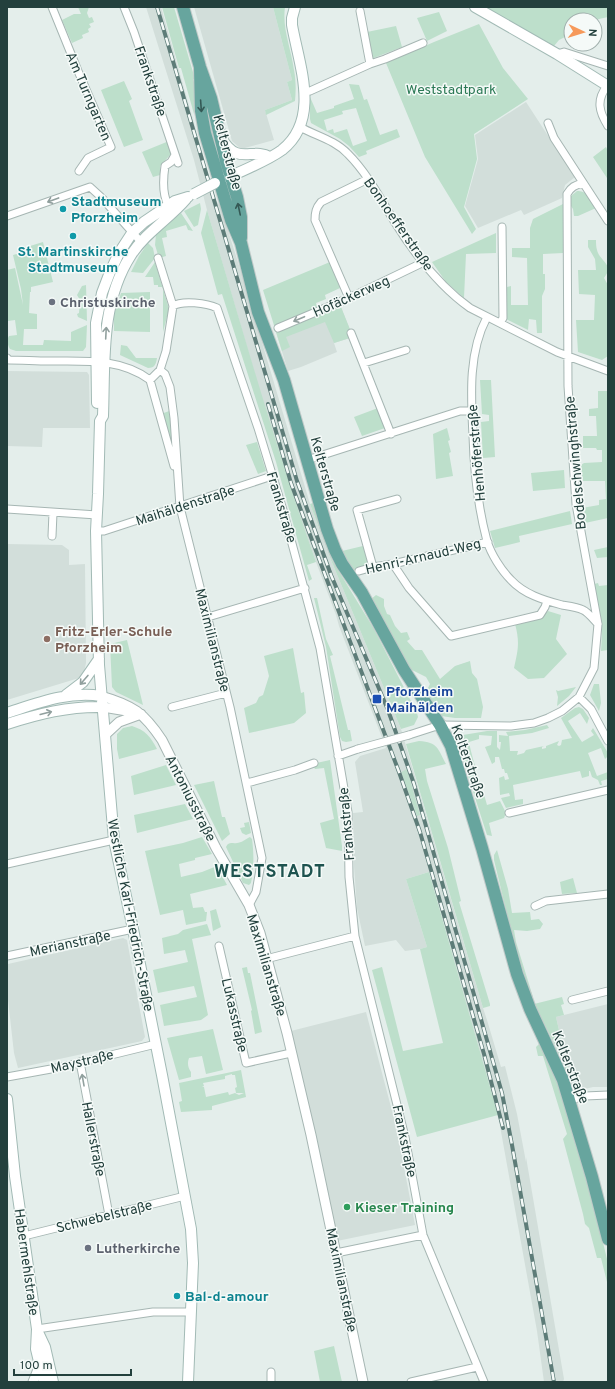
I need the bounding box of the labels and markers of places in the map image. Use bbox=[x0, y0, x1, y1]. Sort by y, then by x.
place label: Stadtmuseum Pforzheim bbox=[71, 194, 161, 227]
marker: Stadtmuseum Pforzheim bbox=[58, 204, 68, 214]
marker: St. Martinskirche Stadtmuseum bbox=[68, 231, 78, 241]
place label: St. Martinskirche Stadtmuseum bbox=[17, 244, 129, 277]
place label: Christuskirche bbox=[60, 295, 156, 312]
marker: Christuskirche bbox=[47, 297, 57, 307]
place label: Fritz-Erler-Schule Pforzheim bbox=[55, 624, 173, 657]
marker: Fritz-Erler-Schule Pforzheim bbox=[42, 634, 52, 644]
place label: Pforzheim Maihälden bbox=[386, 684, 454, 717]
marker: Pforzheim Maihälden bbox=[371, 693, 383, 705]
place label: Kieser Training bbox=[355, 1200, 454, 1217]
marker: Kieser Training bbox=[342, 1202, 352, 1212]
place label: Lutherkirche bbox=[96, 1241, 181, 1258]
marker: Lutherkirche bbox=[83, 1243, 93, 1253]
place label: Bal-d-amour bbox=[185, 1289, 269, 1306]
marker: Bal-d-amour bbox=[172, 1291, 182, 1301]

